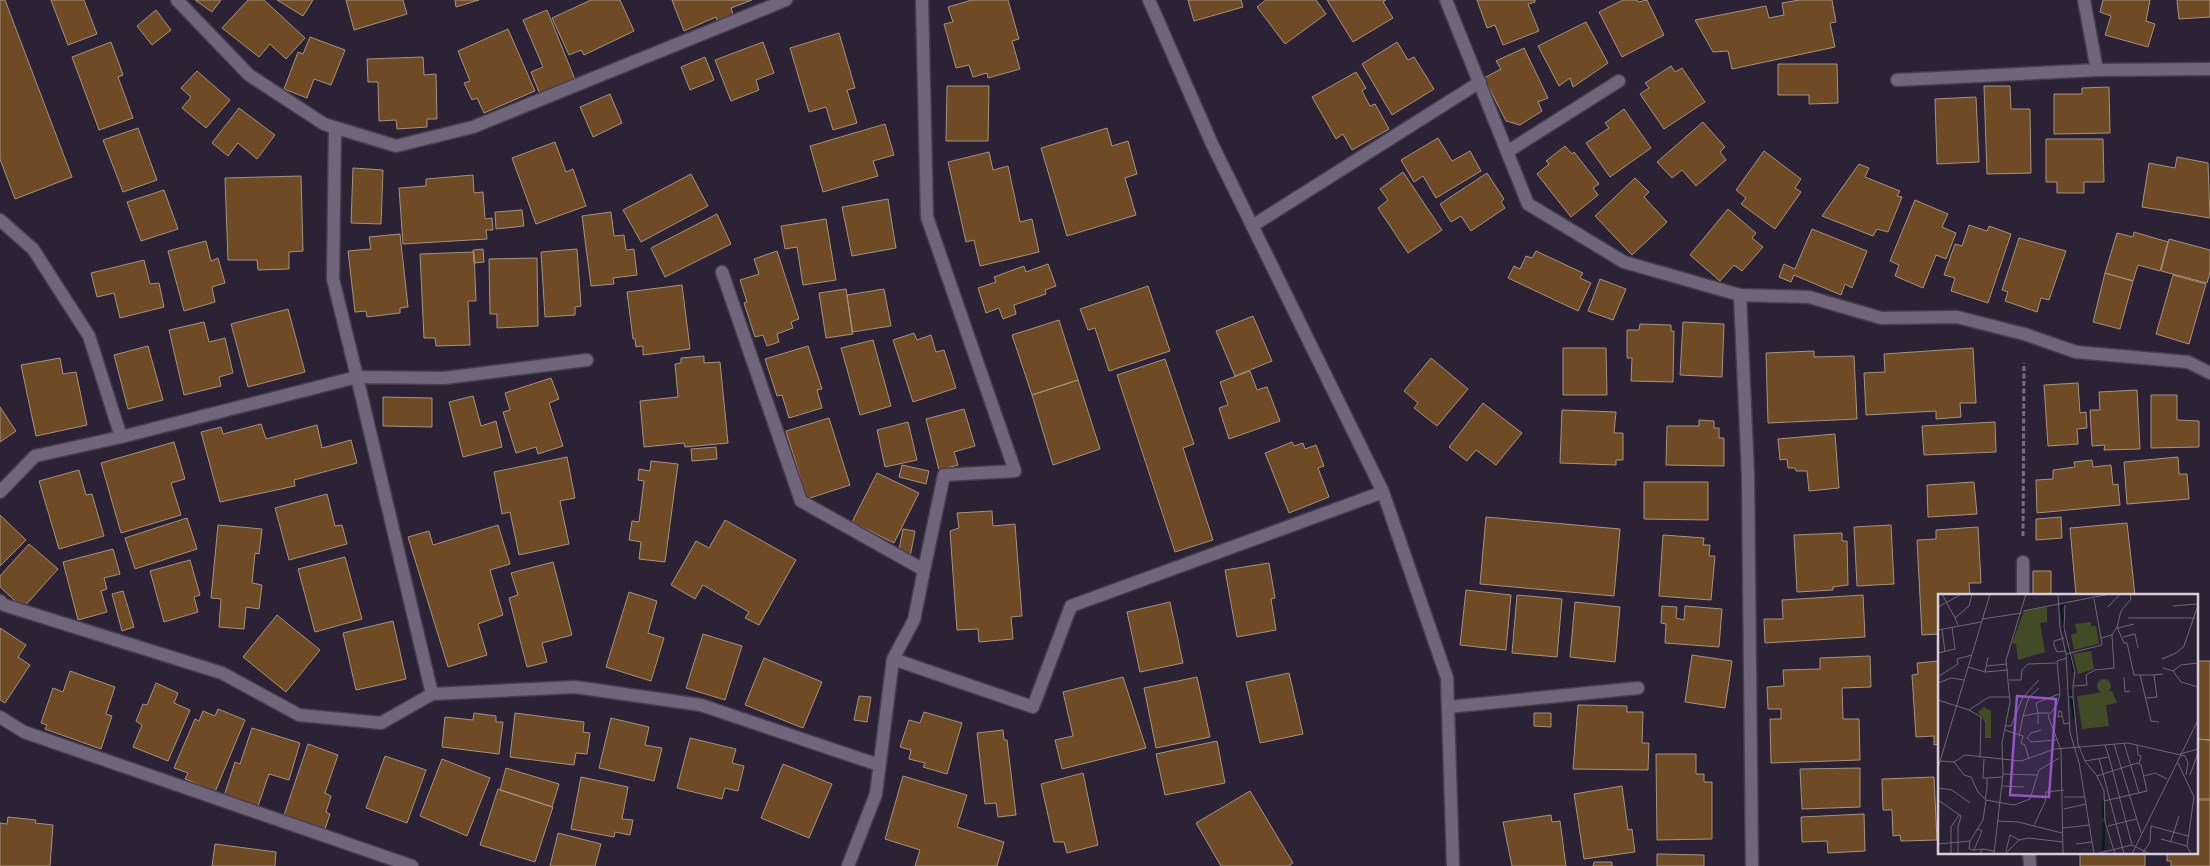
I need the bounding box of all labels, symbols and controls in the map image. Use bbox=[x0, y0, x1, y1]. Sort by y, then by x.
inset map bbox=[1938, 594, 2198, 854]

